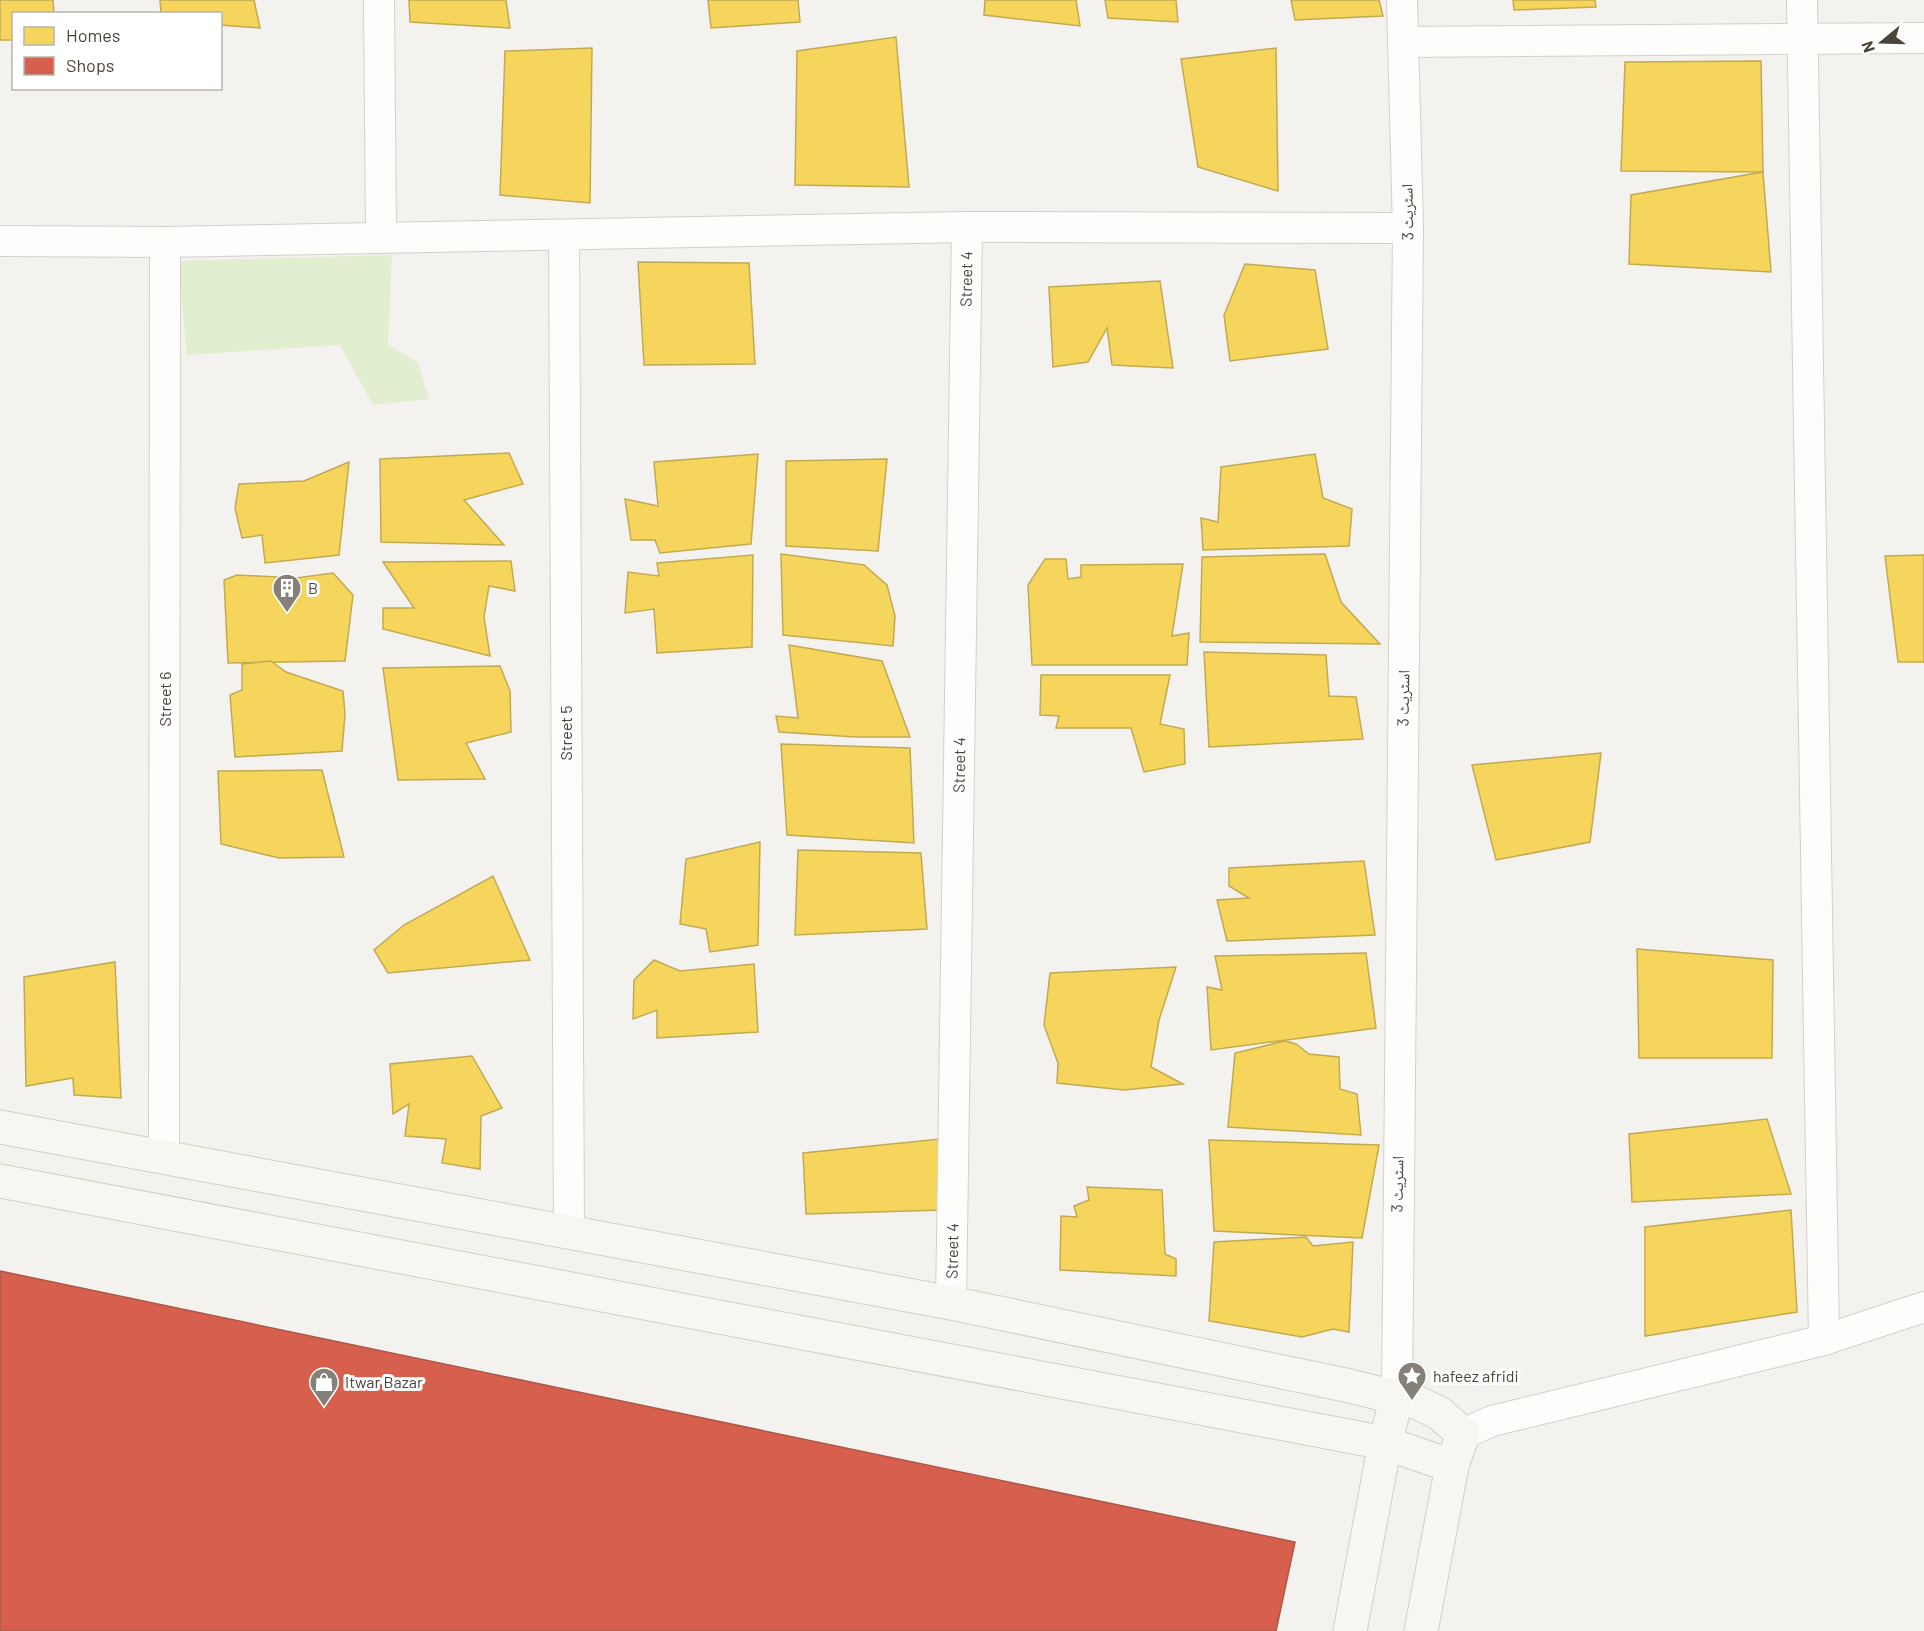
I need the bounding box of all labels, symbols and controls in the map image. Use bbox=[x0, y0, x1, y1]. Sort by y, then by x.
legend bbox=[12, 12, 222, 90]
north arrow bbox=[1852, 12, 1912, 72]
text: Homes bbox=[66, 24, 120, 46]
text: N bbox=[1857, 39, 1878, 55]
text: Shops bbox=[66, 54, 115, 76]
street label: اسٹریٹ 3 bbox=[1397, 184, 1417, 240]
street label: Street 4 bbox=[956, 251, 975, 307]
building icon: B bbox=[271, 572, 303, 614]
place label: B bbox=[308, 578, 318, 597]
street label: اسٹریٹ 3 bbox=[1393, 670, 1413, 726]
street label: Street 6 bbox=[155, 671, 174, 727]
street label: Street 5 bbox=[556, 705, 575, 761]
street label: Street 4 bbox=[949, 737, 968, 793]
street label: اسٹریٹ 3 bbox=[1387, 1156, 1407, 1212]
street label: Street 4 bbox=[942, 1223, 961, 1279]
place icon: hafeez afridi bbox=[1396, 1360, 1428, 1402]
shop icon: Itwar Bazar bbox=[308, 1366, 340, 1408]
place label: hafeez afridi bbox=[1433, 1366, 1519, 1385]
place label: Itwar Bazar bbox=[345, 1372, 423, 1391]

